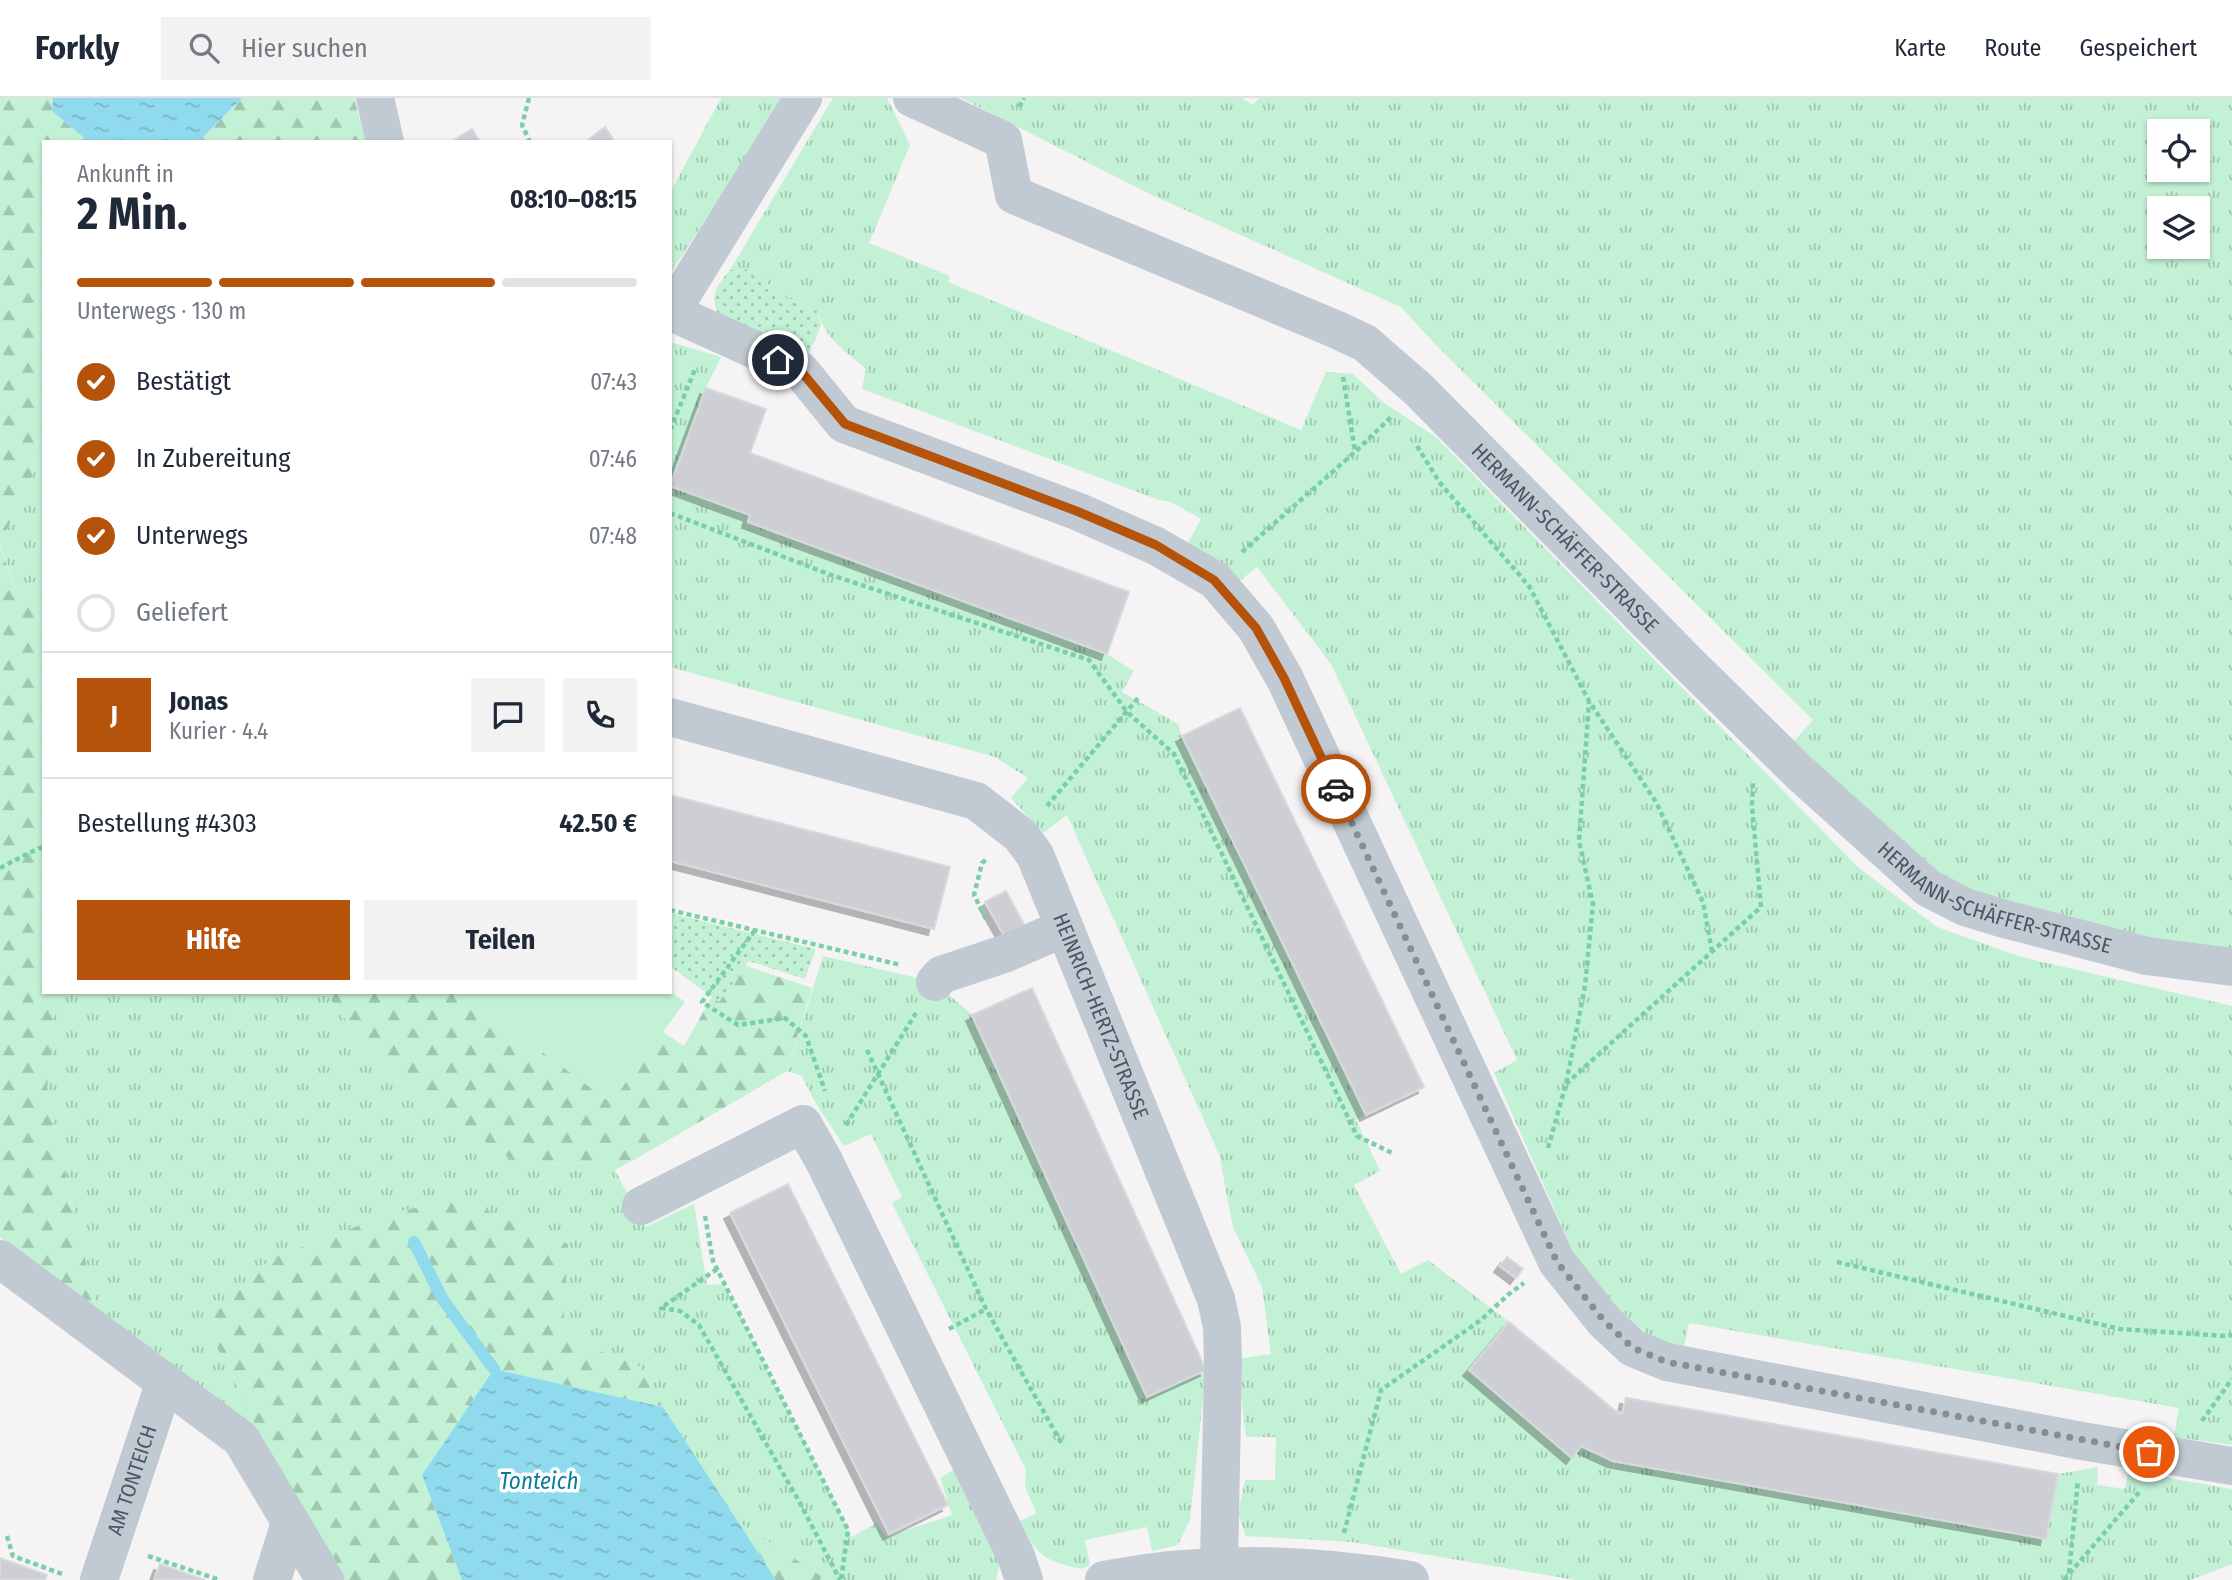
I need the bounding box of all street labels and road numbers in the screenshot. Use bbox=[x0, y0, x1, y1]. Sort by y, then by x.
street label: HERMANN-SCHÄFFER-STRASSE bbox=[1466, 438, 1664, 639]
street label: HERMANN-SCHÄFFER-STRASSE bbox=[1872, 836, 2114, 959]
street label: HEINRICH-HERTZ-STRASSE bbox=[1047, 909, 1154, 1123]
street label: AM TONTEICH bbox=[102, 1422, 162, 1539]

